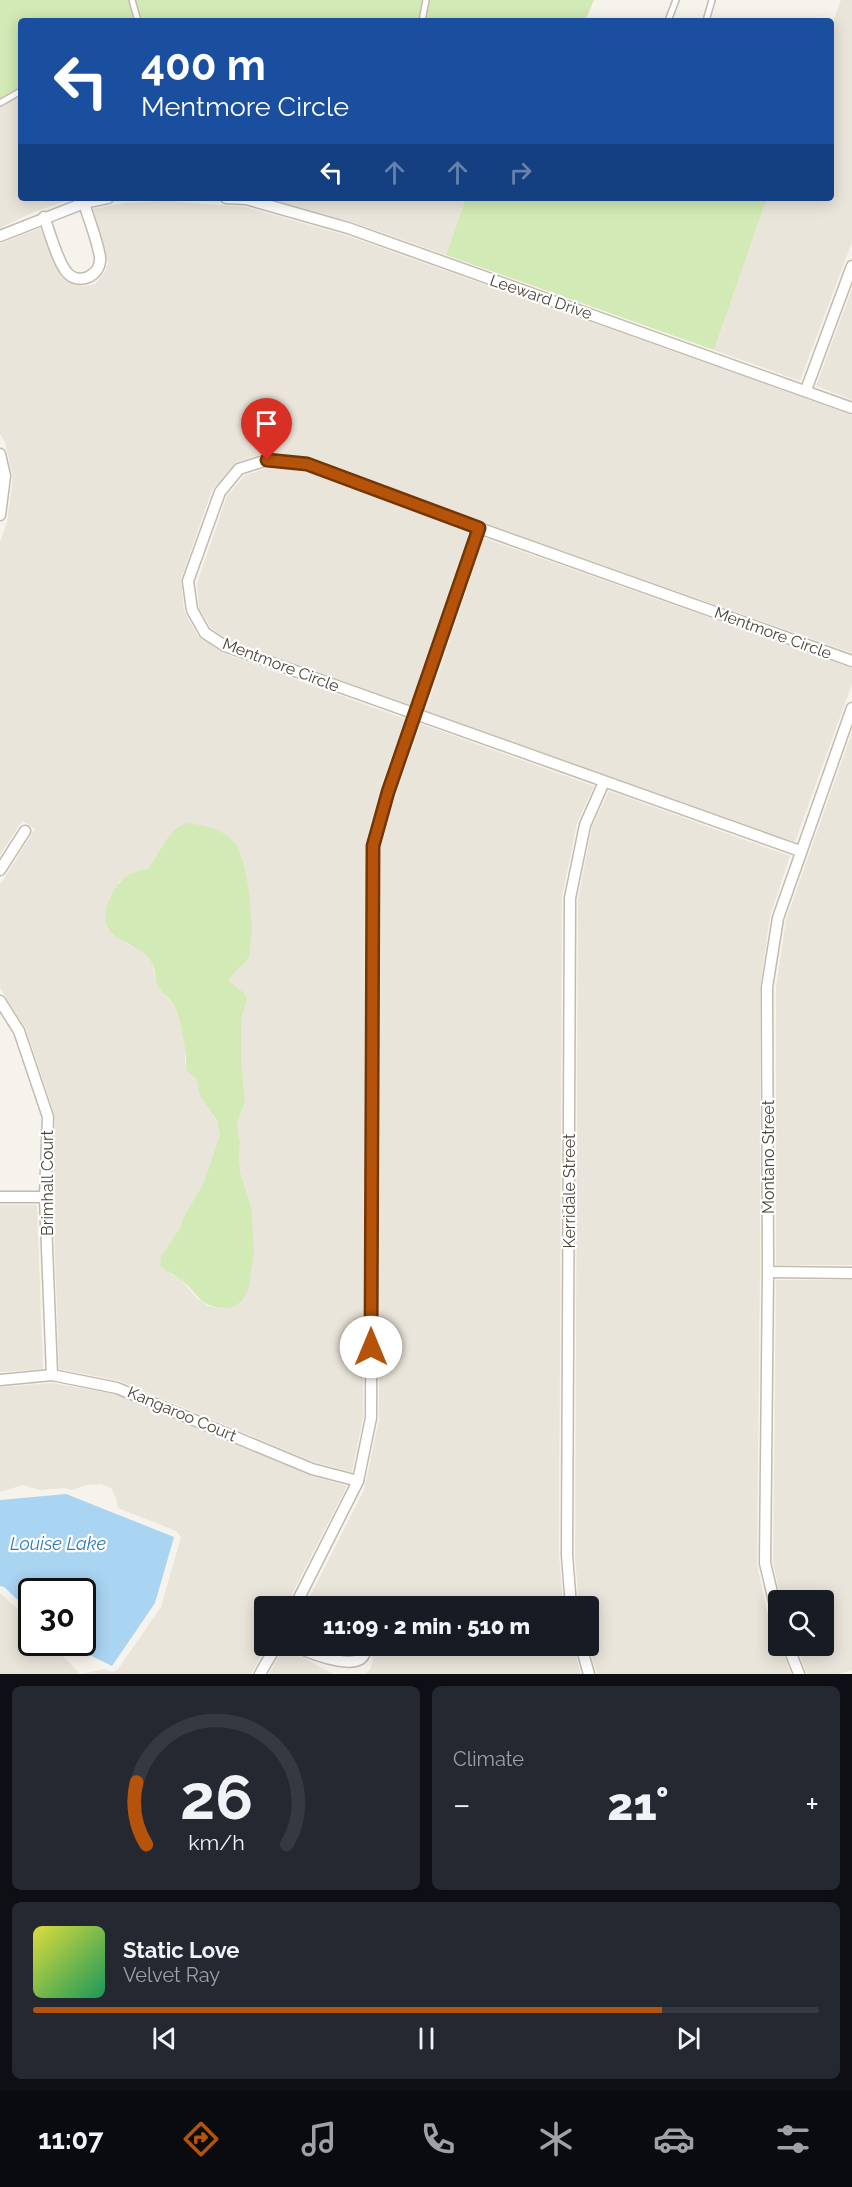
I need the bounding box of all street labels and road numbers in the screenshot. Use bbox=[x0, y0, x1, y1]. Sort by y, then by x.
street label: Leeward Drive bbox=[487, 271, 595, 323]
street label: Mentmore Circle bbox=[712, 603, 834, 663]
street label: Mentmore Circle bbox=[220, 634, 342, 696]
street label: Montano Street bbox=[759, 1099, 778, 1214]
street label: Brimhall Court bbox=[38, 1129, 57, 1236]
street label: Kerridale Street bbox=[560, 1133, 579, 1248]
street label: Kangaroo Court bbox=[125, 1383, 240, 1446]

